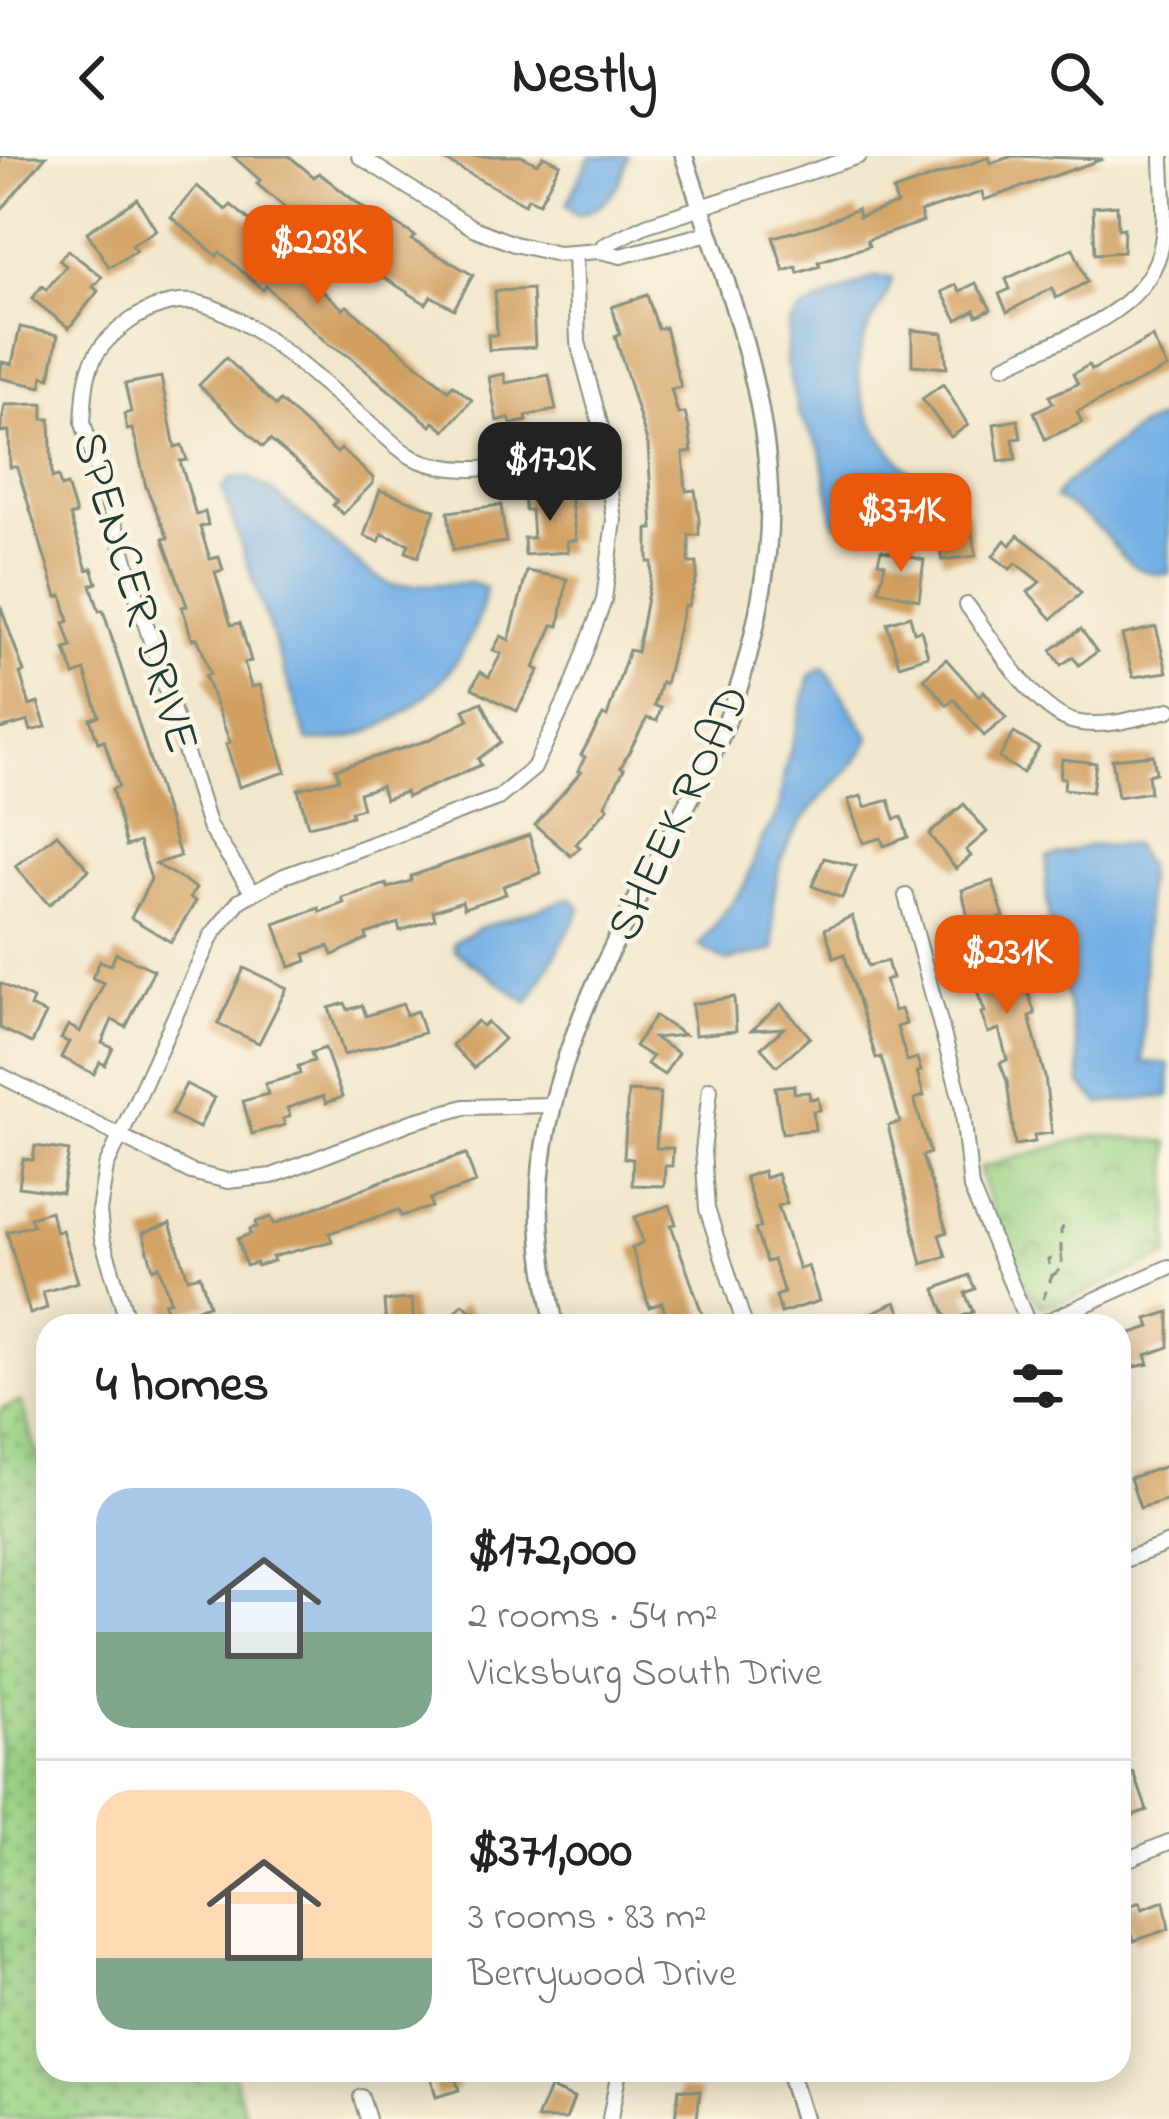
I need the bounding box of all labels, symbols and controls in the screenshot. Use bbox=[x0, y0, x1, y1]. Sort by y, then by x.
text: Nestly bbox=[512, 39, 657, 117]
icon: back bbox=[60, 45, 126, 111]
icon: search bbox=[1043, 45, 1109, 111]
pin: $228K bbox=[234, 205, 402, 307]
text: $228K bbox=[270, 215, 366, 272]
pin: $172K bbox=[466, 422, 634, 524]
street label: SPENCER DRIVE bbox=[51, 423, 215, 762]
text: $172K bbox=[505, 432, 595, 489]
pin: $371K bbox=[817, 473, 985, 575]
text: $371K bbox=[857, 483, 945, 540]
street label: SHEEK ROAD bbox=[591, 674, 770, 954]
pin: $231K bbox=[923, 915, 1091, 1017]
text: $231K bbox=[962, 925, 1052, 982]
text: 4 homes bbox=[96, 1349, 269, 1424]
icon: filters bbox=[1005, 1353, 1071, 1419]
text: $172,000 bbox=[468, 1514, 636, 1589]
icon: home bbox=[192, 1536, 336, 1680]
text: 2 rooms · 54 m² bbox=[468, 1589, 718, 1646]
text: Vicksburg South Drive bbox=[468, 1646, 822, 1703]
text: $371,000 bbox=[468, 1815, 632, 1890]
icon: home bbox=[192, 1838, 336, 1982]
text: 3 rooms · 83 m² bbox=[468, 1890, 707, 1947]
text: Berrywood Drive bbox=[468, 1947, 736, 2004]

